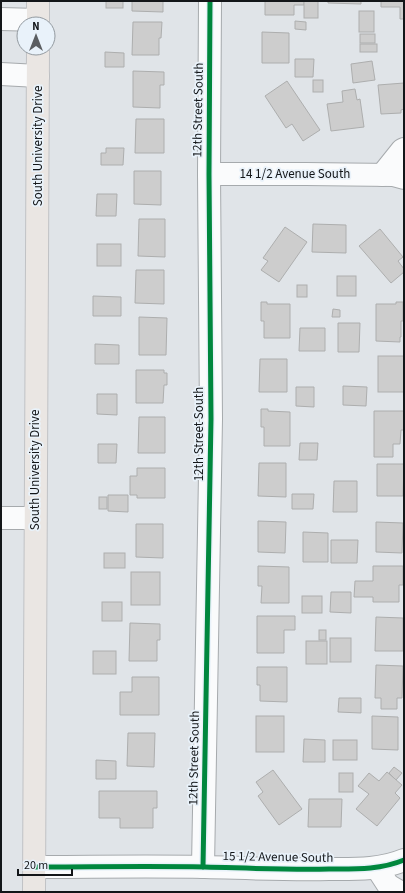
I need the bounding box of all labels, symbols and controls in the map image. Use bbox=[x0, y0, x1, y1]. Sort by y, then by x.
north arrow bbox=[16, 16, 56, 56]
text: N bbox=[32, 19, 40, 34]
street label: 12th Street South bbox=[188, 63, 208, 157]
street label: South University Drive bbox=[29, 86, 47, 206]
street label: 14 1/2 Avenue South bbox=[240, 165, 350, 183]
street label: 12th Street South bbox=[190, 387, 208, 481]
street label: South University Drive bbox=[26, 410, 44, 530]
street label: 12th Street South bbox=[184, 711, 204, 805]
street label: 15 1/2 Avenue South bbox=[222, 847, 334, 867]
scale bar bbox=[18, 851, 72, 877]
text: 20 m bbox=[24, 857, 48, 874]

